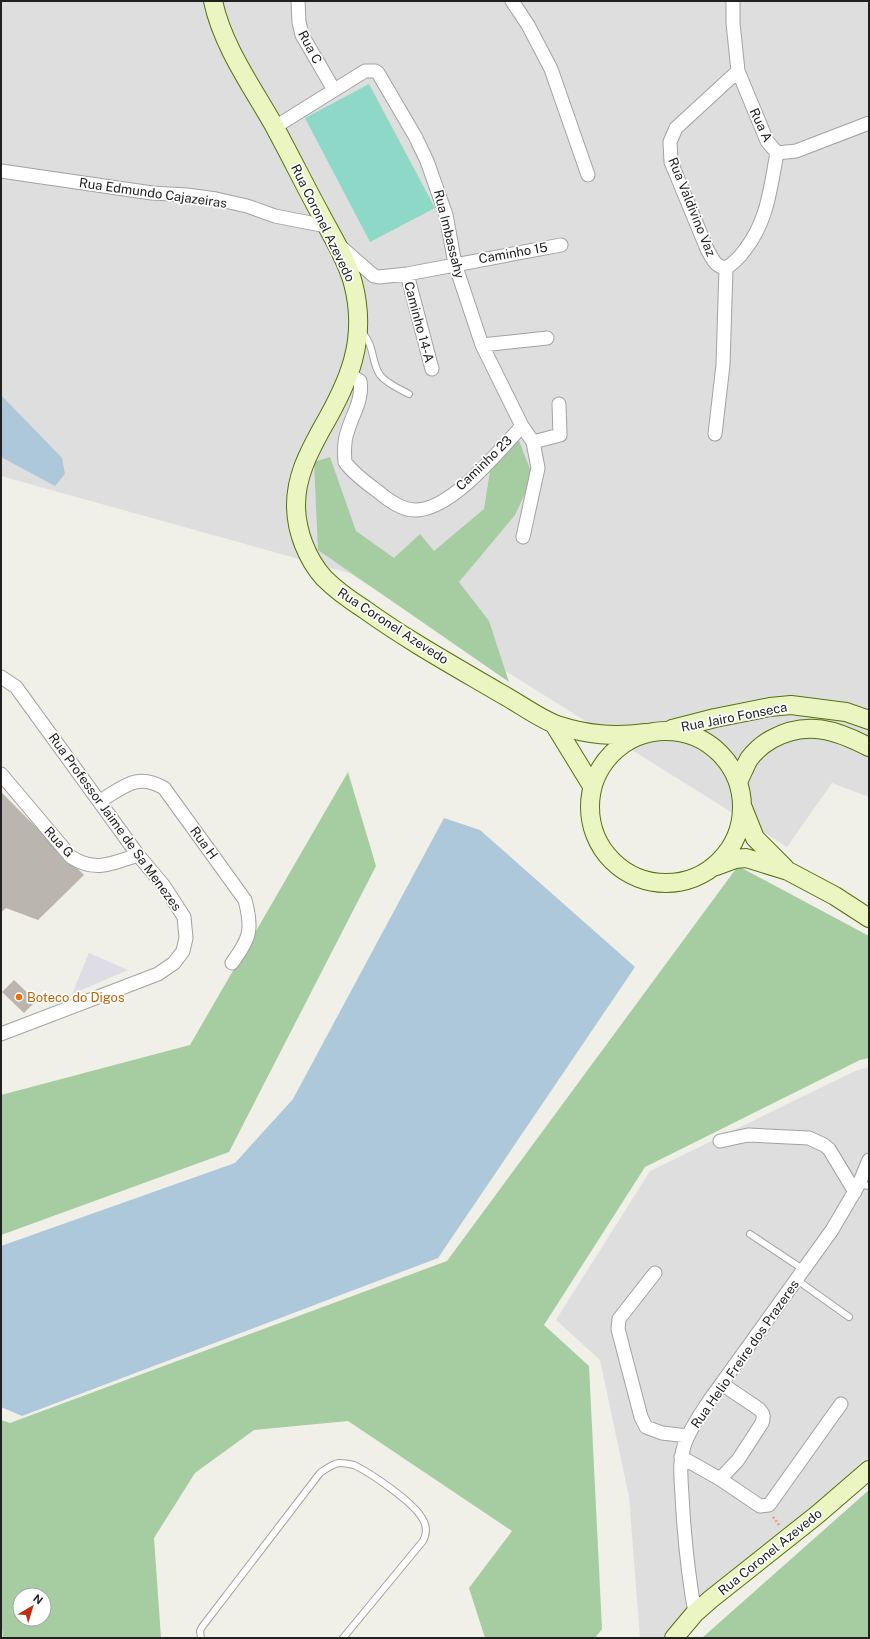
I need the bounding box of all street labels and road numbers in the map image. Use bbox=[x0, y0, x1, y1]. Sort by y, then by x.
street label: Rua C bbox=[295, 28, 325, 66]
street label: Rua A bbox=[747, 106, 775, 144]
street label: Rua Valdivino Vaz bbox=[665, 155, 719, 259]
street label: Rua Coronel Azevedo bbox=[288, 162, 358, 284]
street label: Rua Edmundo Cajazeiras bbox=[78, 175, 228, 211]
street label: Rua Imbassahy bbox=[431, 188, 467, 280]
street label: Caminho 15 bbox=[477, 240, 549, 266]
street label: Caminho 14-A bbox=[401, 280, 437, 364]
street label: Caminho 23 bbox=[453, 433, 515, 493]
street label: Rua Coronel Azevedo bbox=[335, 585, 451, 667]
street label: Rua Jairo Fonseca bbox=[680, 699, 788, 735]
street label: Rua Professor Jaime de Sa Menezes bbox=[45, 730, 185, 914]
street label: Rua G bbox=[41, 824, 77, 860]
street label: Rua H bbox=[187, 824, 221, 862]
street label: Rua Helio Freire dos Prazeres bbox=[688, 1277, 802, 1431]
street label: Rua Coronel Azevedo bbox=[715, 1506, 825, 1598]

